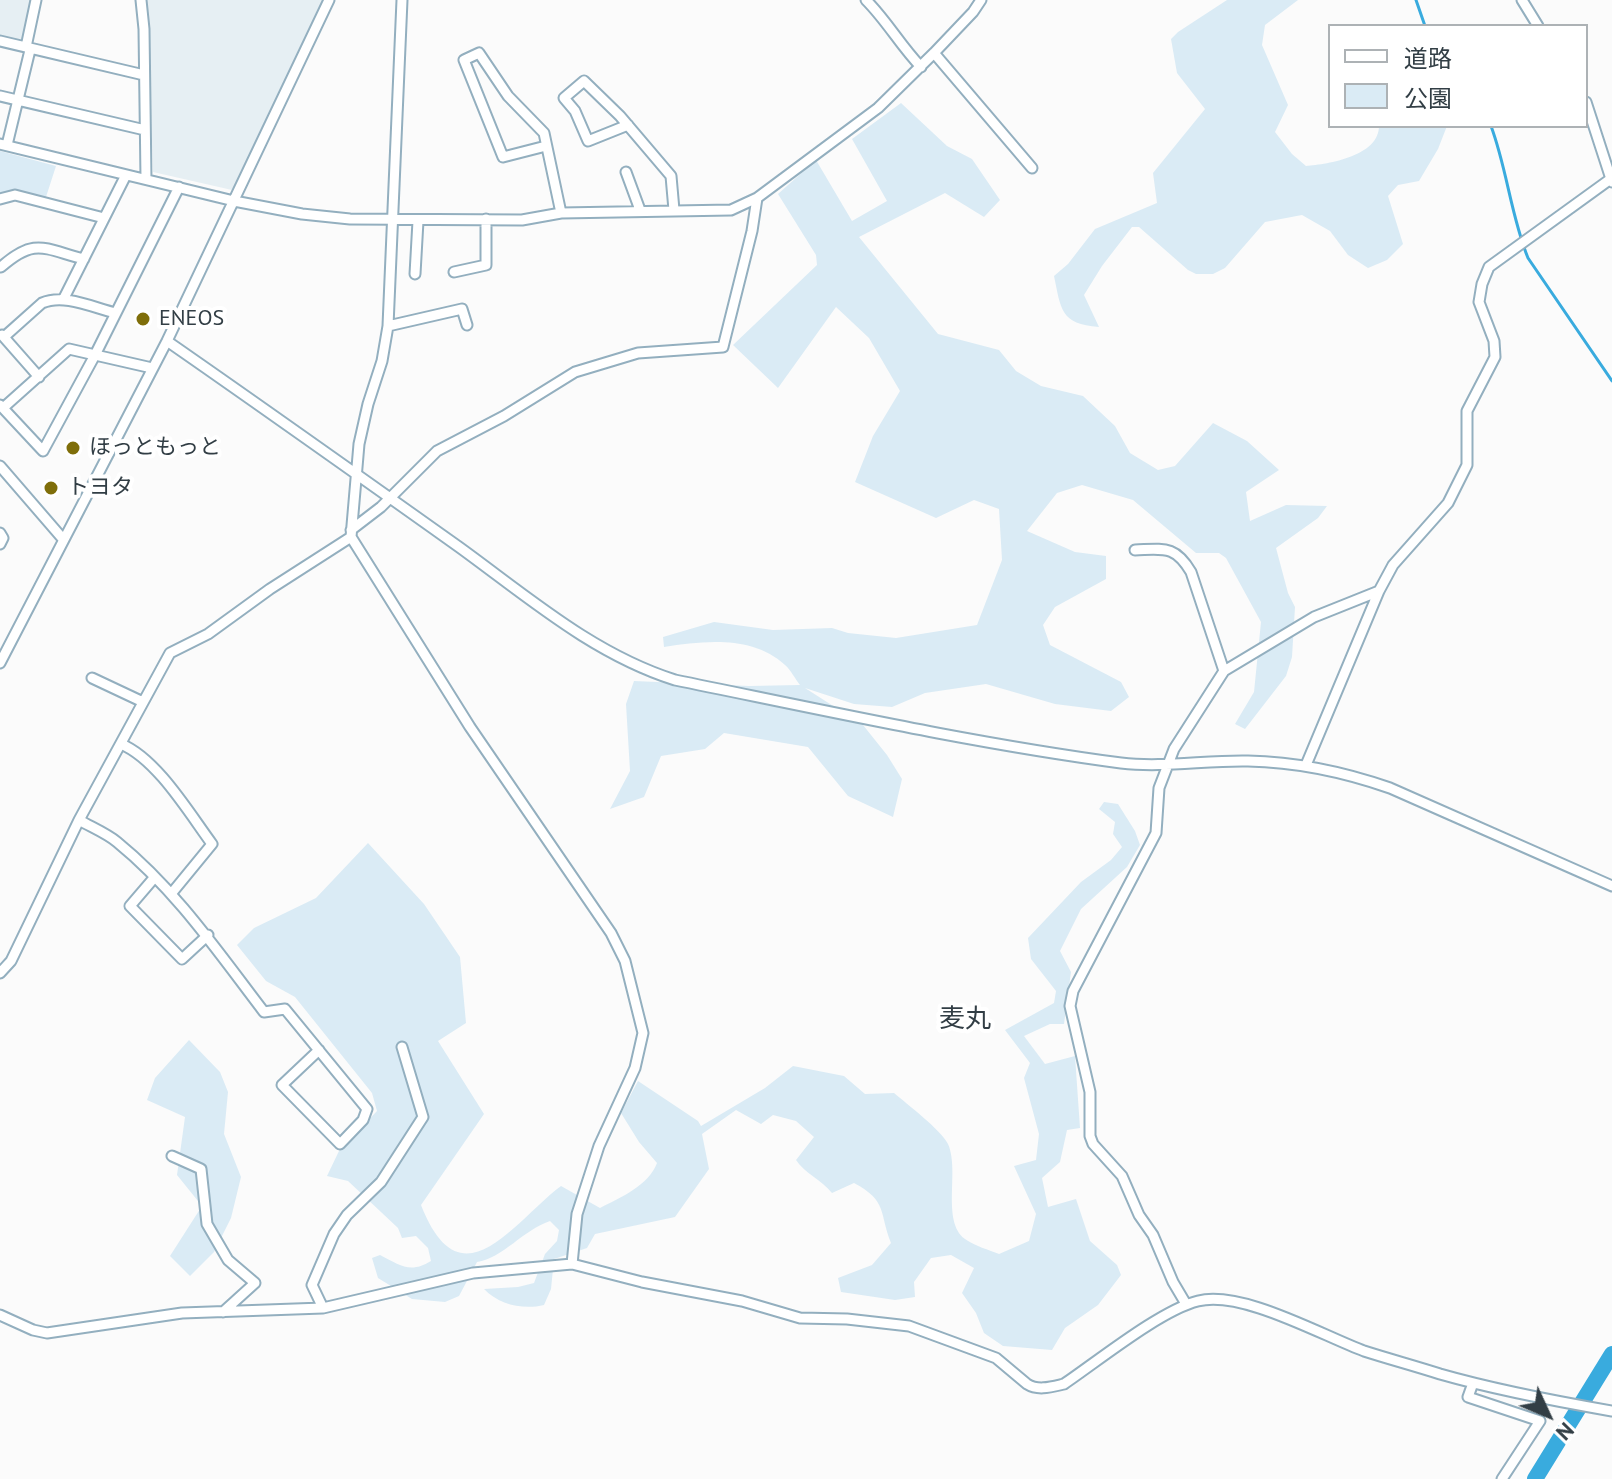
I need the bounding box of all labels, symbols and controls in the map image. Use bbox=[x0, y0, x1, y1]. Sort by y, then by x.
legend bbox=[1328, 24, 1588, 128]
text: 道路 bbox=[1404, 43, 1452, 74]
text: 公園 bbox=[1404, 83, 1452, 114]
place label: ENEOS bbox=[159, 306, 224, 332]
marker: ENEOS bbox=[134, 310, 152, 328]
place label: ほっともっと bbox=[89, 435, 221, 461]
marker: ほっともっと bbox=[64, 439, 82, 457]
place label: トヨタ bbox=[67, 475, 133, 501]
marker: トヨタ bbox=[42, 479, 60, 497]
district label: 麦丸 bbox=[939, 1004, 991, 1036]
north arrow bbox=[1508, 1375, 1588, 1455]
text: N bbox=[1550, 1417, 1580, 1447]

